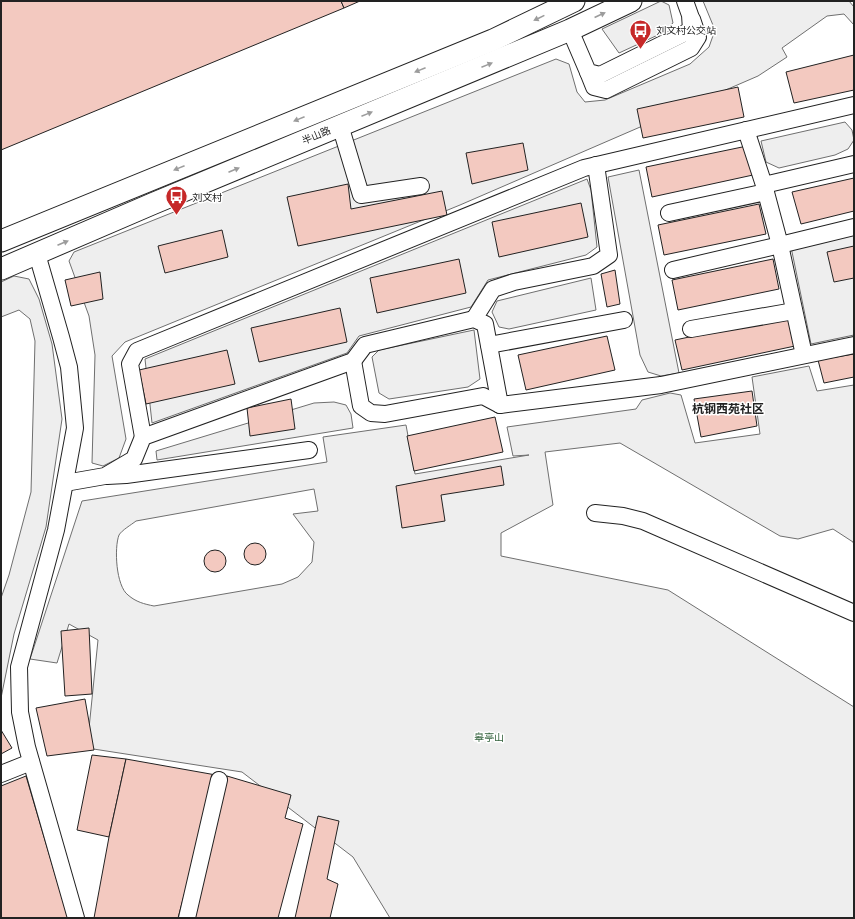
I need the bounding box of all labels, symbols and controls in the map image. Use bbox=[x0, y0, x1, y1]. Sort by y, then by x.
one-way arrow bbox=[595, 12, 606, 18]
one-way arrow bbox=[533, 15, 544, 21]
bus stop icon: 刘文村公交站 bbox=[627, 17, 653, 50]
place label: 刘文村公交站 bbox=[656, 24, 716, 36]
one-way arrow bbox=[481, 61, 493, 67]
one-way arrow bbox=[413, 67, 425, 73]
one-way arrow bbox=[361, 111, 372, 117]
one-way arrow bbox=[293, 116, 305, 122]
street label: 半山路 bbox=[300, 124, 332, 146]
one-way arrow bbox=[172, 165, 184, 171]
one-way arrow bbox=[229, 167, 241, 173]
bus stop icon: 刘文村 bbox=[164, 184, 190, 217]
place label: 刘文村 bbox=[192, 191, 222, 203]
one-way arrow bbox=[57, 239, 69, 245]
district label: 杭钢西苑社区 bbox=[692, 402, 764, 416]
park label: 皋亭山 bbox=[474, 731, 504, 743]

